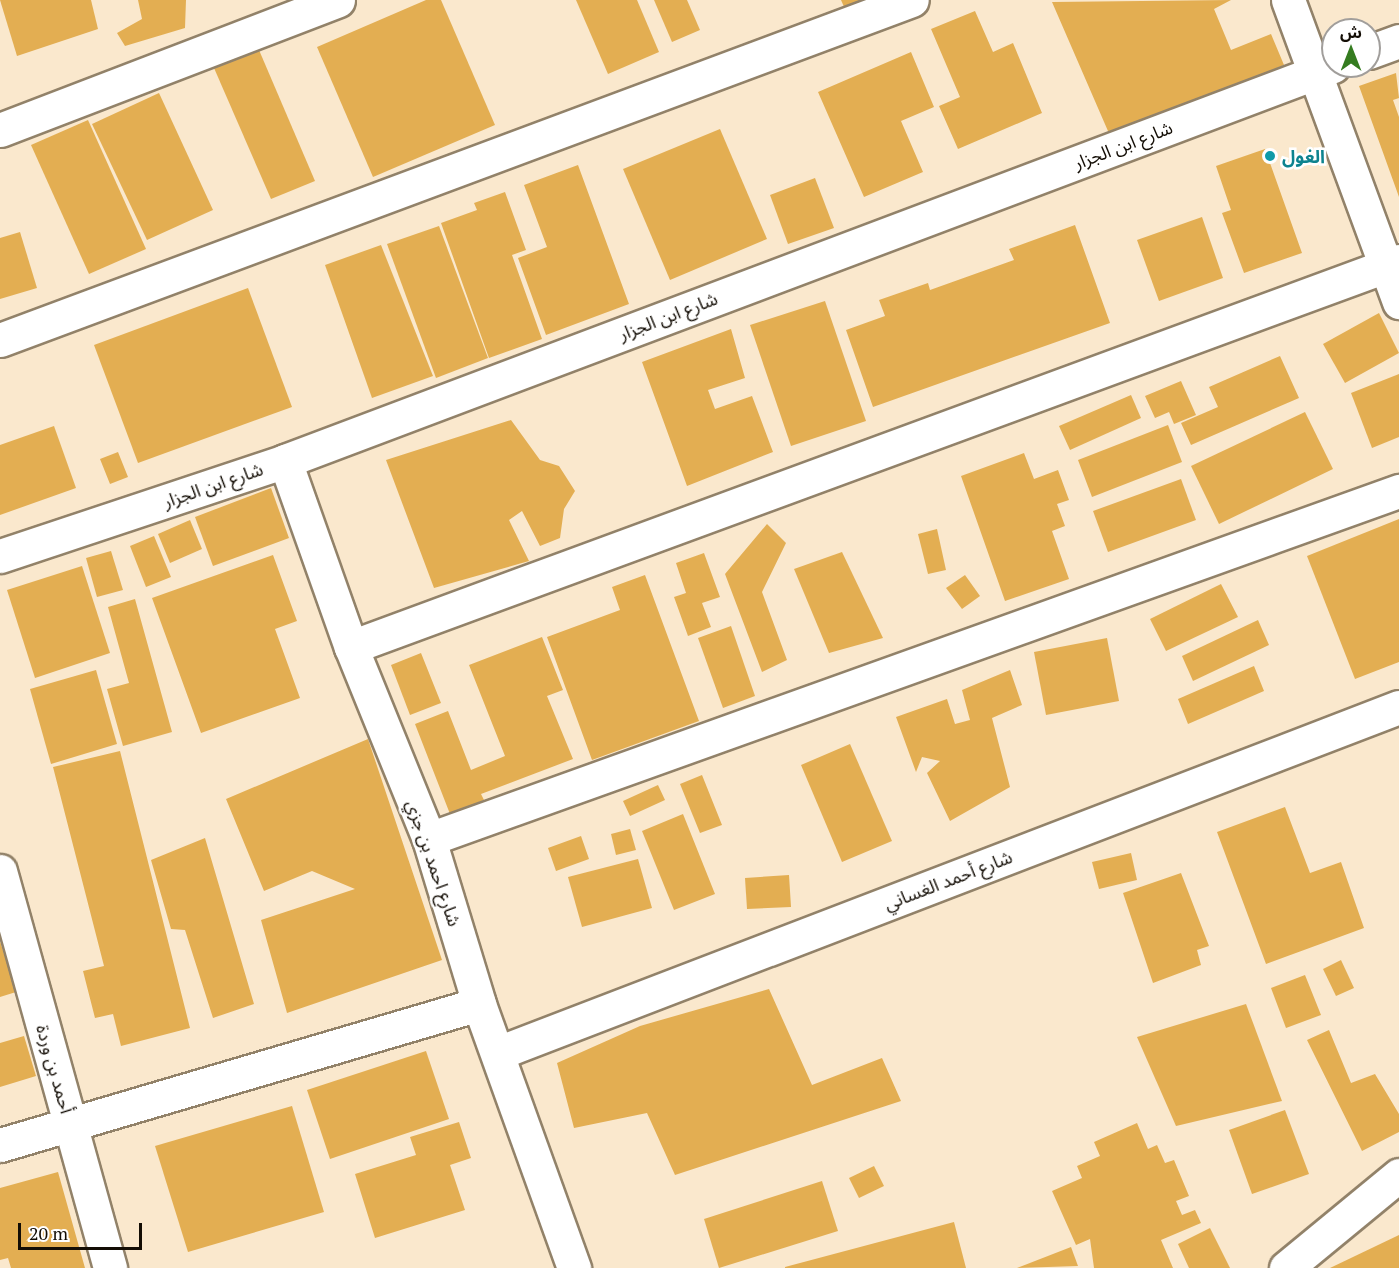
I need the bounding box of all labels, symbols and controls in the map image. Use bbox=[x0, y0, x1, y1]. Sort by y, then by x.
north arrow bbox=[1321, 18, 1381, 78]
text: ش bbox=[1340, 21, 1362, 43]
street label: شارع ابن الجزار bbox=[1071, 116, 1175, 174]
place label: الغول bbox=[1282, 145, 1325, 167]
marker: الغول bbox=[1263, 149, 1277, 163]
street label: شارع ابن الجزار bbox=[616, 287, 720, 345]
street label: شارع ابن الجزار bbox=[160, 458, 266, 512]
street label: شارع احمد بن جزي bbox=[402, 797, 466, 929]
street label: شارع أحمد الغساني bbox=[881, 846, 1015, 914]
street label: أحمد بن وردة bbox=[32, 1022, 78, 1116]
scale bar bbox=[21, 1211, 146, 1249]
text: 20 m bbox=[29, 1221, 68, 1245]

